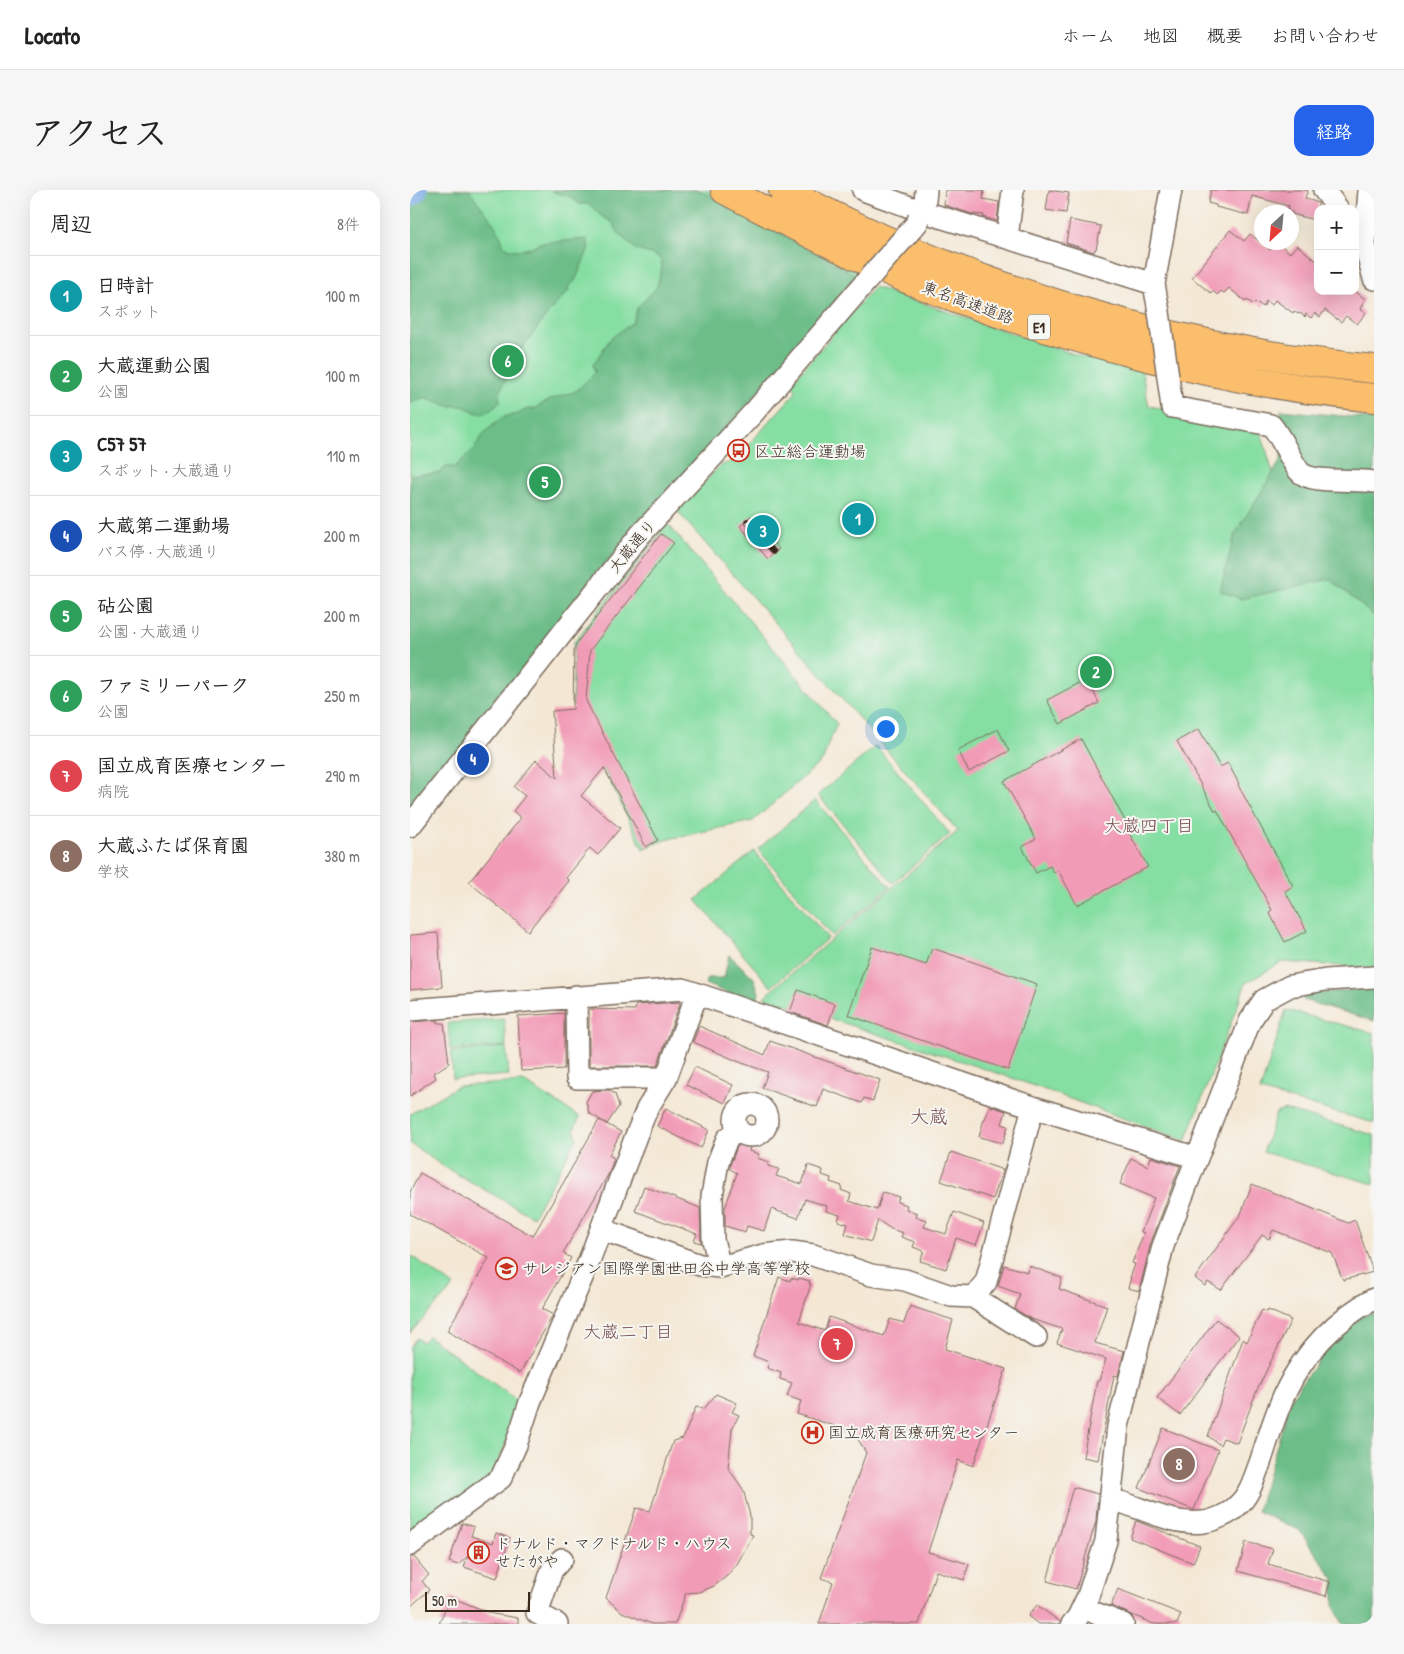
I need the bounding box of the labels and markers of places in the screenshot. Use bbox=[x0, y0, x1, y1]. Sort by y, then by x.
pin: 6 bbox=[492, 342, 524, 380]
bus stop icon: 区立総合運動場 bbox=[726, 439, 750, 463]
place label: 区立総合運動場 bbox=[754, 440, 866, 462]
pin: 5 bbox=[529, 463, 561, 501]
pin: 1 bbox=[842, 500, 874, 538]
pin: 3 bbox=[747, 512, 779, 550]
pin: 2 bbox=[1080, 653, 1112, 691]
pin: 4 bbox=[457, 740, 489, 778]
school or university icon: サレジアン国際学園世田谷中学高等学校 bbox=[494, 1256, 518, 1280]
place label: サレジアン国際学園世田谷中学高等学校 bbox=[522, 1257, 810, 1279]
pin: 7 bbox=[821, 1325, 853, 1363]
hospital icon: 国立成育医療研究センター bbox=[800, 1420, 824, 1444]
place label: 国立成育医療研究センター bbox=[828, 1421, 1019, 1443]
pin: 8 bbox=[1163, 1445, 1195, 1483]
place label: ドナルド・マクドナルド・ハウス せたがや bbox=[495, 1532, 732, 1572]
building icon: ドナルド・マクドナルド・ハウス せたがや bbox=[467, 1540, 491, 1564]

